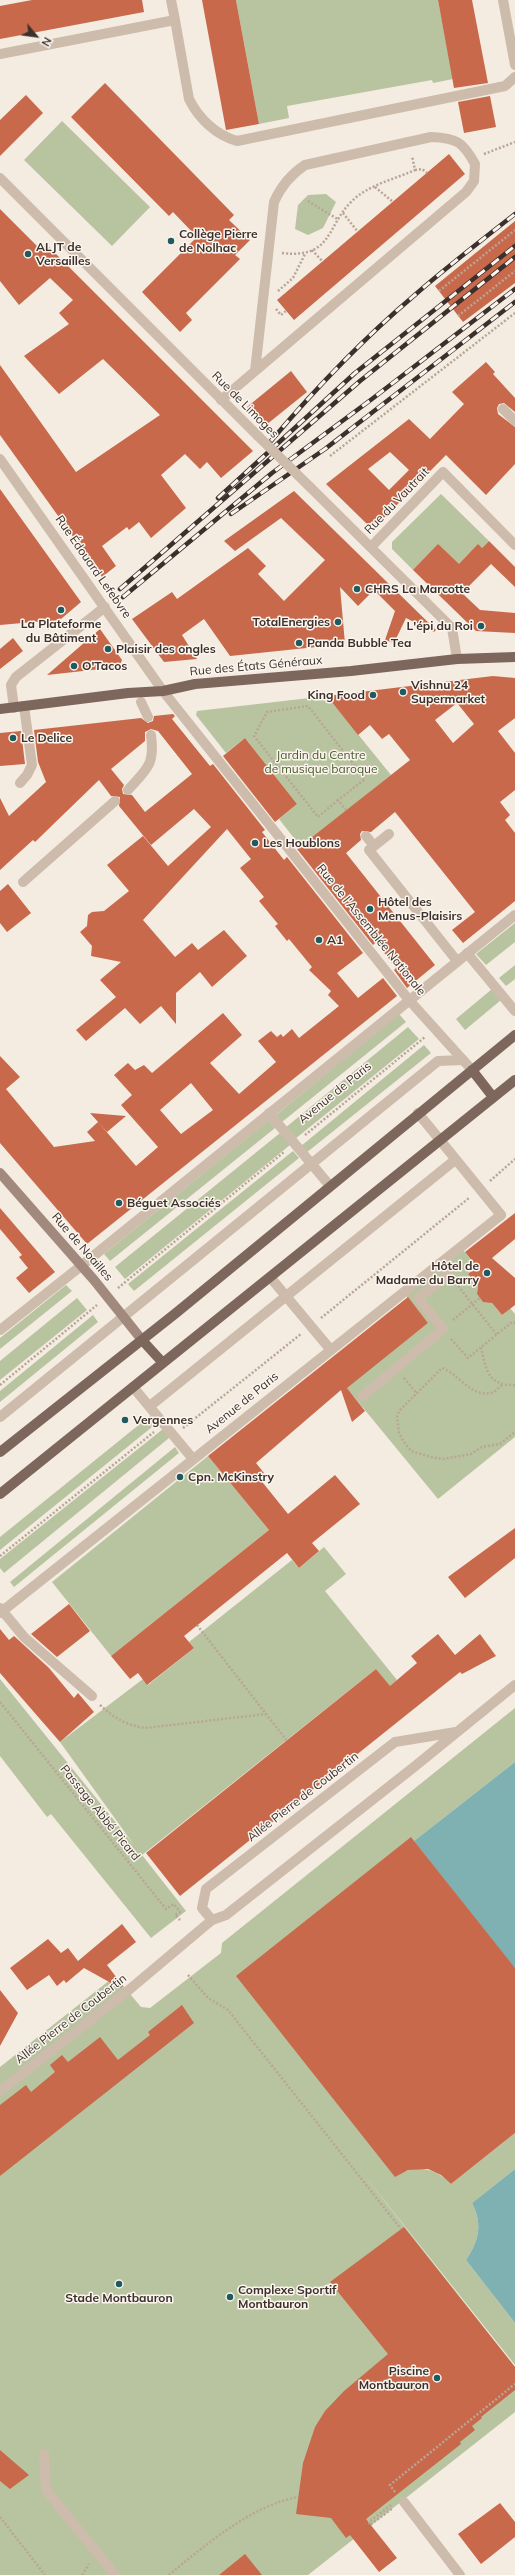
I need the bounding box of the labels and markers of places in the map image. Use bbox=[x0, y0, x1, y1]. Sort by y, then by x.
place label: Collège Pierre de Nolhac bbox=[179, 227, 258, 255]
marker: Collège Pierre de Nolhac bbox=[166, 236, 176, 246]
place label: ALJT de Versailles bbox=[36, 240, 91, 268]
marker: ALJT de Versailles bbox=[23, 249, 33, 259]
place label: CHRS La Marcotte bbox=[365, 582, 470, 596]
marker: CHRS La Marcotte bbox=[352, 584, 362, 594]
marker: La Plateforme du Bâtiment bbox=[56, 605, 66, 615]
place label: TotalEnergies bbox=[253, 615, 330, 629]
place label: La Plateforme du Bâtiment bbox=[21, 617, 101, 645]
marker: TotalEnergies bbox=[333, 617, 343, 627]
place label: L'épi du Roi bbox=[407, 619, 473, 633]
marker: L'épi du Roi bbox=[476, 621, 486, 631]
place label: Panda Bubble Tea bbox=[307, 636, 411, 650]
marker: Panda Bubble Tea bbox=[294, 638, 304, 648]
place label: Plaisir des ongles bbox=[116, 642, 216, 656]
marker: Plaisir des ongles bbox=[103, 644, 113, 654]
place label: O'Tacos bbox=[82, 659, 127, 673]
marker: O'Tacos bbox=[69, 661, 79, 671]
place label: Vishnu 24 Supermarket bbox=[411, 678, 485, 706]
marker: Vishnu 24 Supermarket bbox=[398, 687, 408, 697]
place label: King Food bbox=[308, 688, 365, 702]
marker: King Food bbox=[368, 690, 378, 700]
place label: Le Delice bbox=[21, 731, 72, 745]
marker: Le Delice bbox=[8, 733, 18, 743]
place label: Les Houblons bbox=[263, 836, 340, 850]
marker: Les Houblons bbox=[250, 838, 260, 848]
place label: Hôtel des Menus-Plaisirs bbox=[378, 895, 462, 923]
marker: Hôtel des Menus-Plaisirs bbox=[365, 904, 375, 914]
place label: A1 bbox=[327, 933, 343, 947]
marker: A1 bbox=[314, 935, 324, 945]
place label: Béguet Associés bbox=[127, 1196, 221, 1210]
marker: Béguet Associés bbox=[114, 1198, 124, 1208]
place label: Hôtel de Madame du Barry bbox=[376, 1259, 479, 1287]
marker: Hôtel de Madame du Barry bbox=[482, 1268, 492, 1278]
place label: Vergennes bbox=[133, 1413, 193, 1427]
marker: Vergennes bbox=[120, 1415, 130, 1425]
place label: Cpn. McKinstry bbox=[188, 1470, 274, 1484]
marker: Cpn. McKinstry bbox=[175, 1472, 185, 1482]
marker: Stade Montbauron bbox=[114, 2279, 124, 2289]
place label: Complexe Sportif Montbauron bbox=[238, 2283, 337, 2311]
place label: Stade Montbauron bbox=[65, 2291, 173, 2305]
marker: Complexe Sportif Montbauron bbox=[225, 2292, 235, 2302]
place label: Piscine Montbauron bbox=[359, 2364, 429, 2392]
marker: Piscine Montbauron bbox=[432, 2373, 442, 2383]

